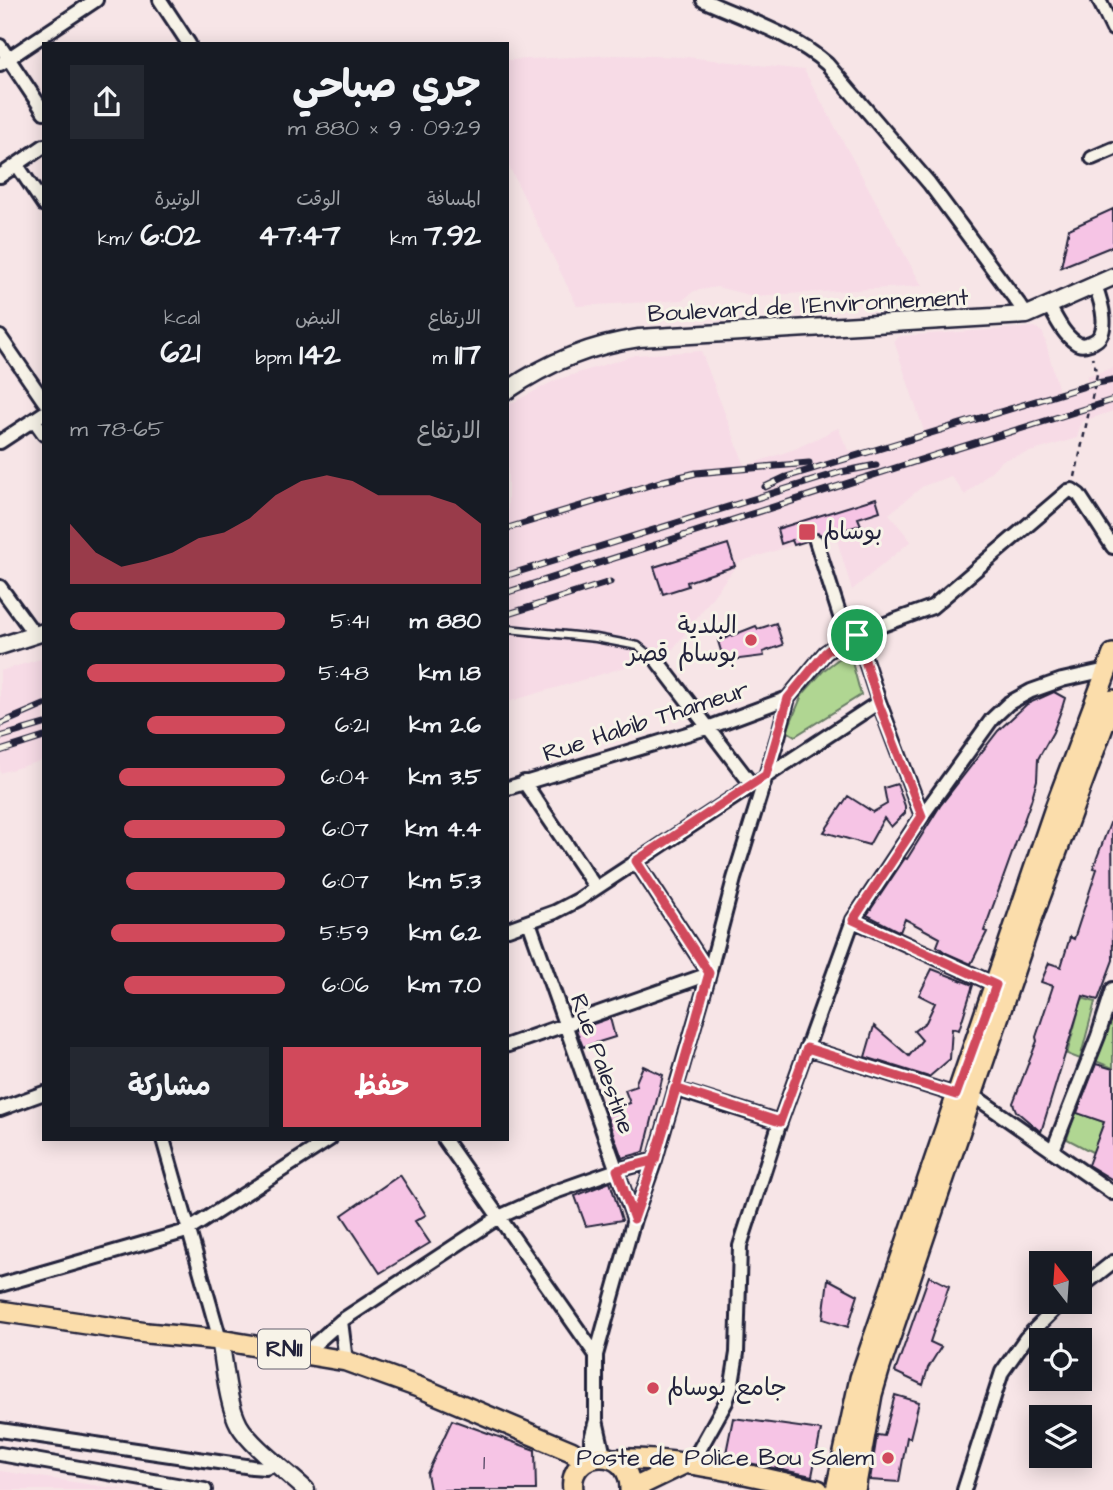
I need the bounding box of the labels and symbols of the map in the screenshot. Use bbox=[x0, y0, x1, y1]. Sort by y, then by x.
street label: Boulevard de l'Environnement bbox=[647, 281, 970, 331]
place label: بوسالم bbox=[823, 515, 882, 549]
marker: بوسالم bbox=[797, 522, 817, 542]
pin bbox=[827, 605, 887, 665]
place label: البلدية بوسالم قصر bbox=[625, 609, 737, 671]
marker: البلدية بوسالم قصر bbox=[743, 632, 759, 648]
street label: Rue Habib Thameur bbox=[539, 673, 753, 771]
street label: Rue Palestine bbox=[561, 989, 643, 1139]
north arrow bbox=[1029, 1251, 1092, 1314]
road number: RN11 bbox=[258, 1330, 310, 1368]
place label: جامع بوسالم bbox=[667, 1371, 787, 1405]
marker: جامع بوسالم bbox=[645, 1380, 661, 1396]
place label: Poste de Police Bou Salem bbox=[577, 1441, 874, 1475]
house number: 1 bbox=[483, 1448, 486, 1477]
marker: Poste de Police Bou Salem bbox=[880, 1450, 896, 1466]

